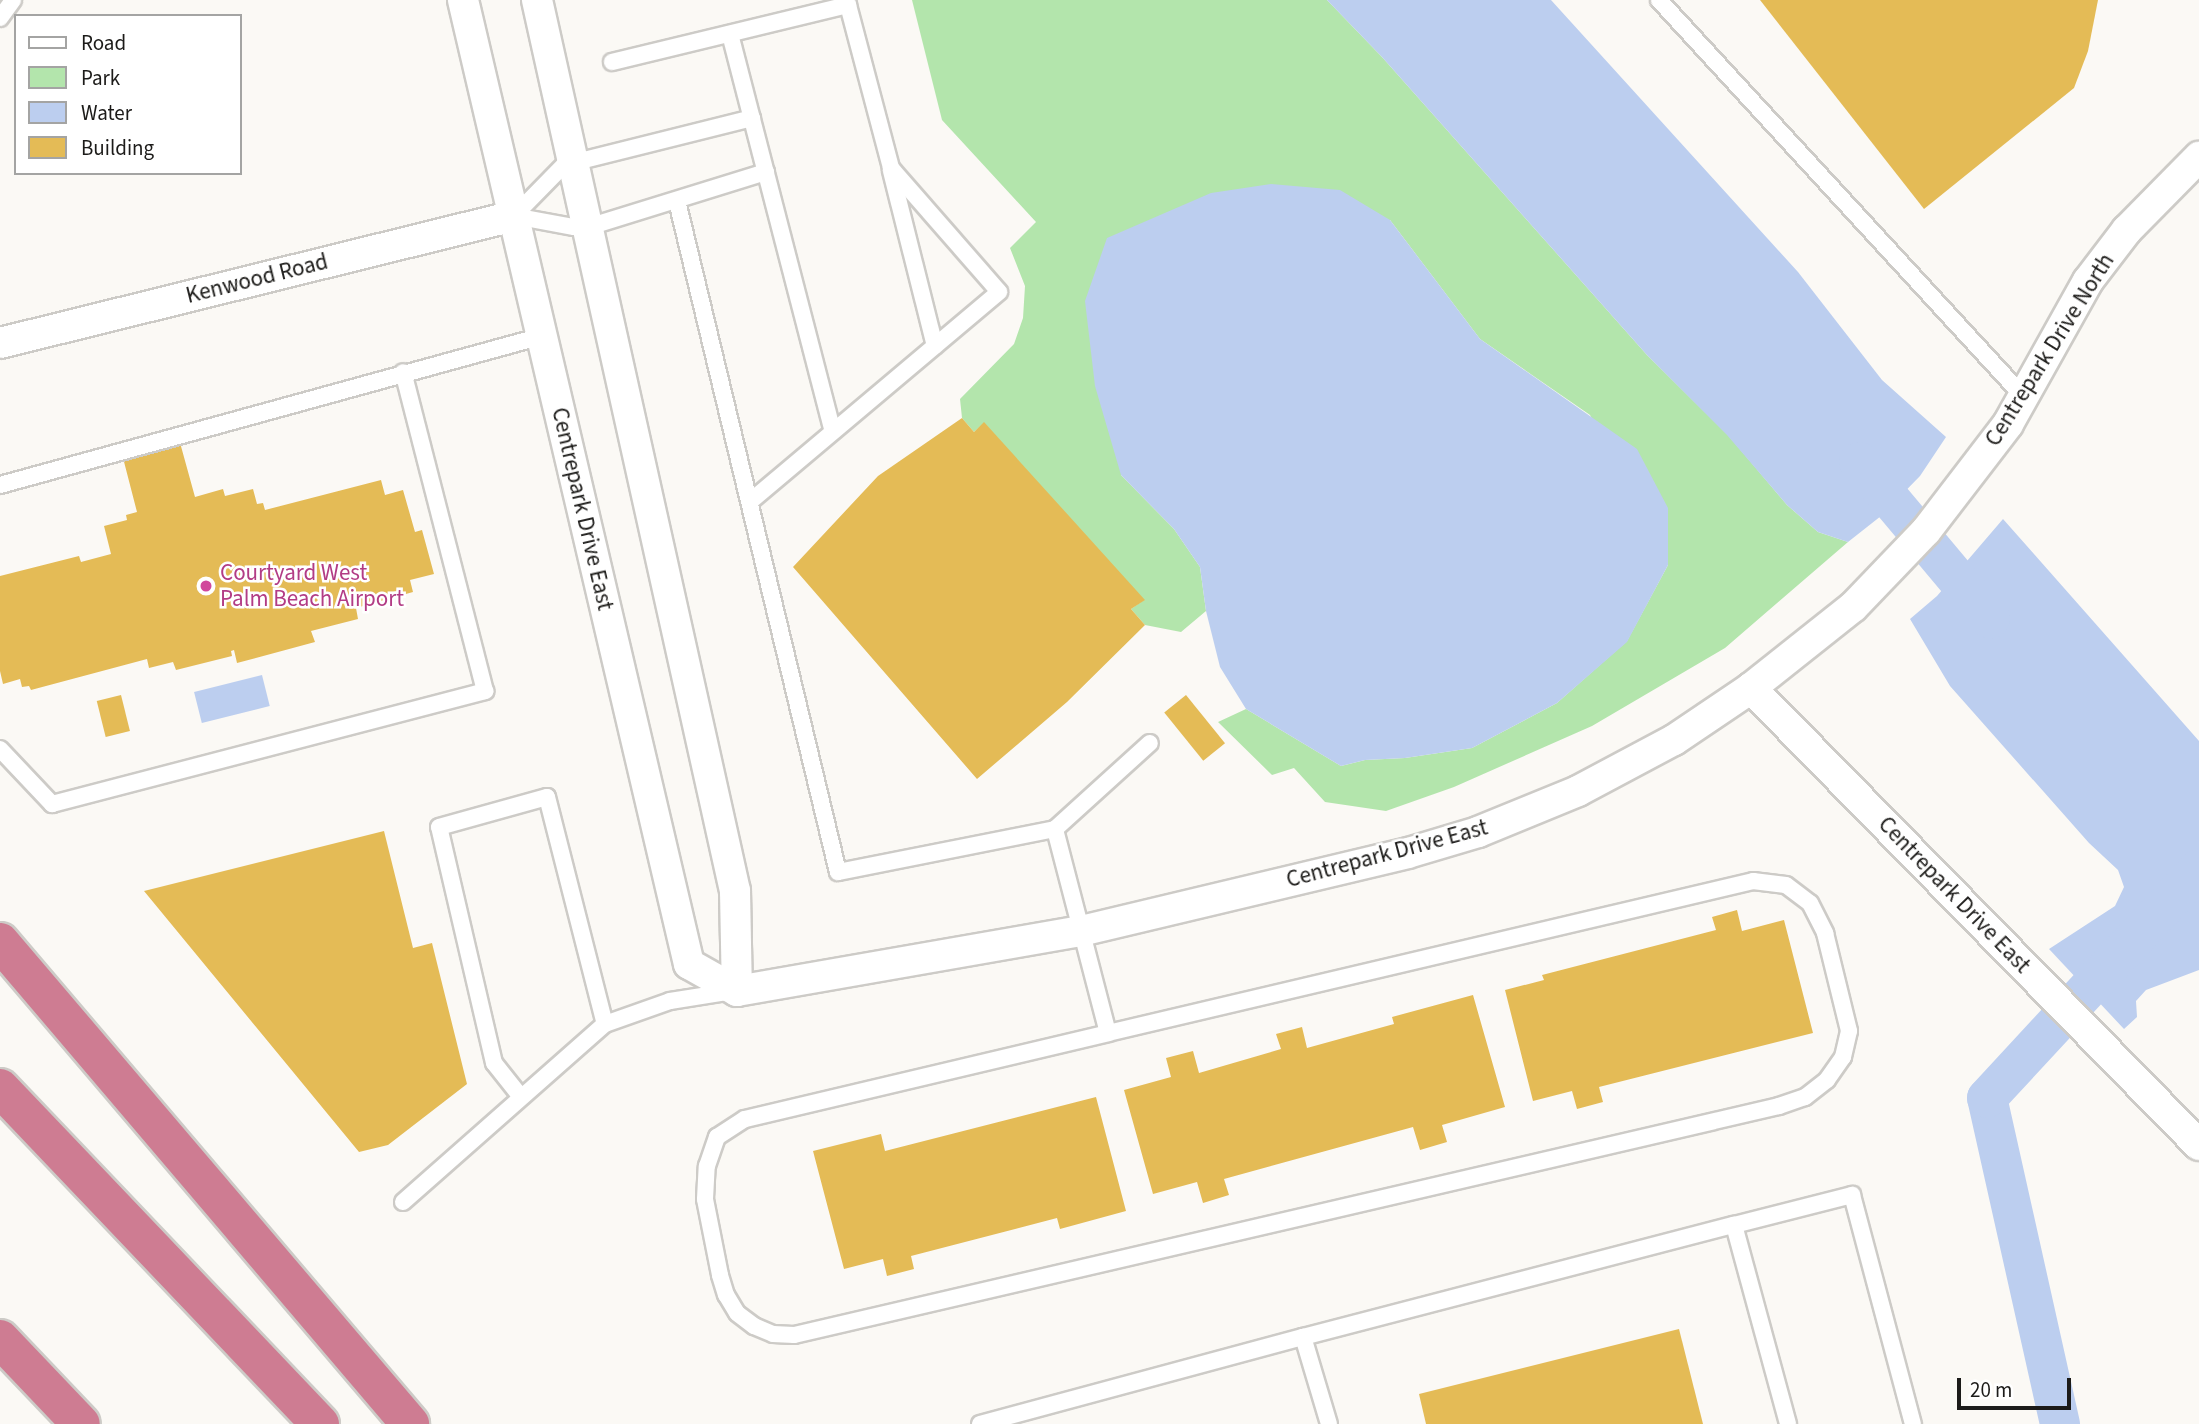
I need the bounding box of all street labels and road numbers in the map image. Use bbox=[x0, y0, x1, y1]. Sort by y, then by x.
street label: Kenwood Road bbox=[183, 248, 331, 310]
street label: Centrepark Drive North bbox=[1979, 249, 2121, 451]
street label: Centrepark Drive East bbox=[545, 405, 619, 613]
street label: Centrepark Drive East bbox=[1872, 811, 2036, 979]
street label: Centrepark Drive East bbox=[1283, 814, 1491, 894]

